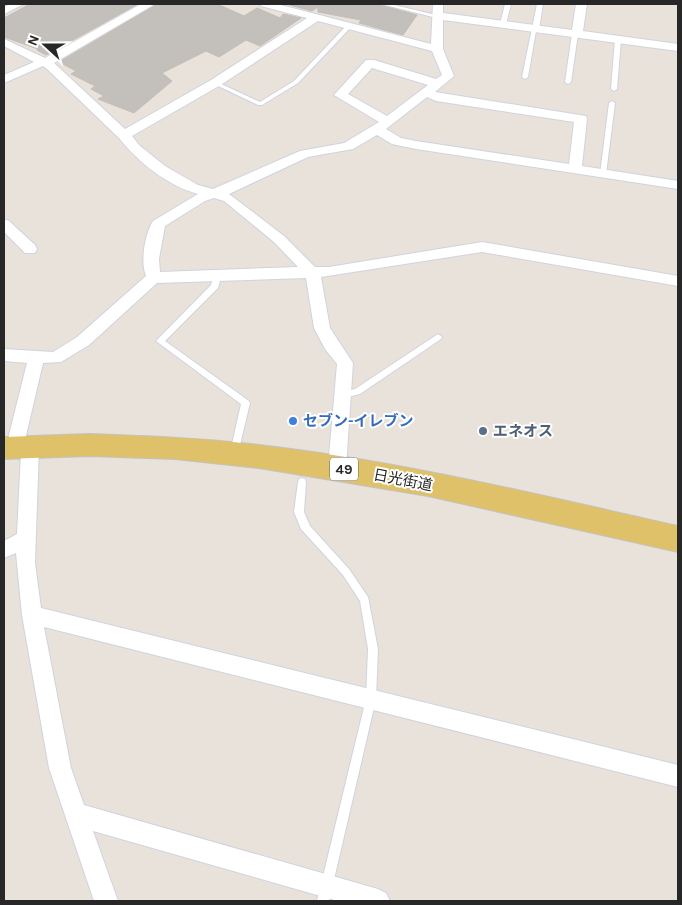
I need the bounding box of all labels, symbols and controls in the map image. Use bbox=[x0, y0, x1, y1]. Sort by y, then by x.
north arrow bbox=[20, 20, 70, 70]
text: N bbox=[24, 33, 43, 48]
place label: セブン-イレブン bbox=[303, 412, 414, 430]
marker: セブン-イレブン bbox=[287, 415, 299, 427]
place label: エネオス bbox=[493, 422, 553, 440]
marker: エネオス bbox=[477, 425, 489, 437]
road number: 49 bbox=[330, 458, 358, 480]
street label: 日光街道 bbox=[372, 465, 434, 495]

